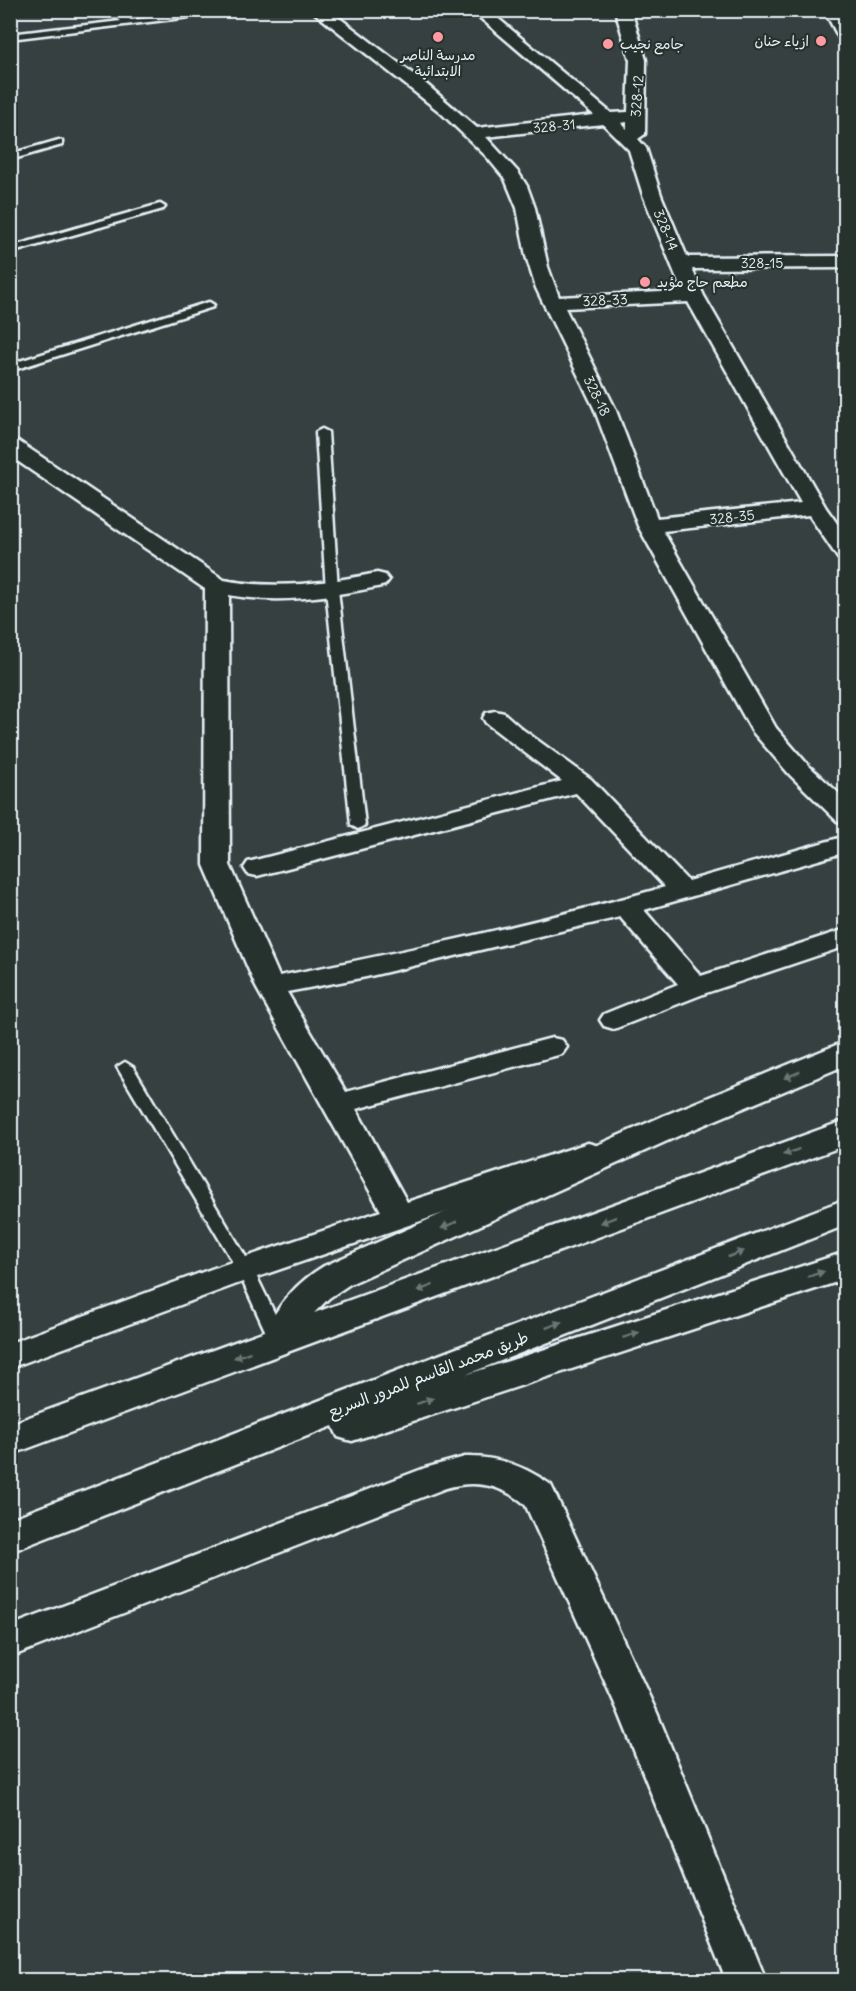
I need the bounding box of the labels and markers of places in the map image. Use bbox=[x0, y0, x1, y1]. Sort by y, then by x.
marker: مدرسة الناصر الابتدائية bbox=[431, 30, 445, 44]
place label: ازياء حنان bbox=[755, 32, 809, 50]
marker: ازياء حنان bbox=[814, 34, 828, 48]
place label: جامع نجيب bbox=[620, 35, 684, 55]
marker: جامع نجيب bbox=[601, 37, 615, 51]
place label: مدرسة الناصر الابتدائية bbox=[399, 46, 476, 80]
place label: مطعم حاج مؤيد bbox=[657, 273, 748, 293]
marker: مطعم حاج مؤيد bbox=[638, 275, 652, 289]

